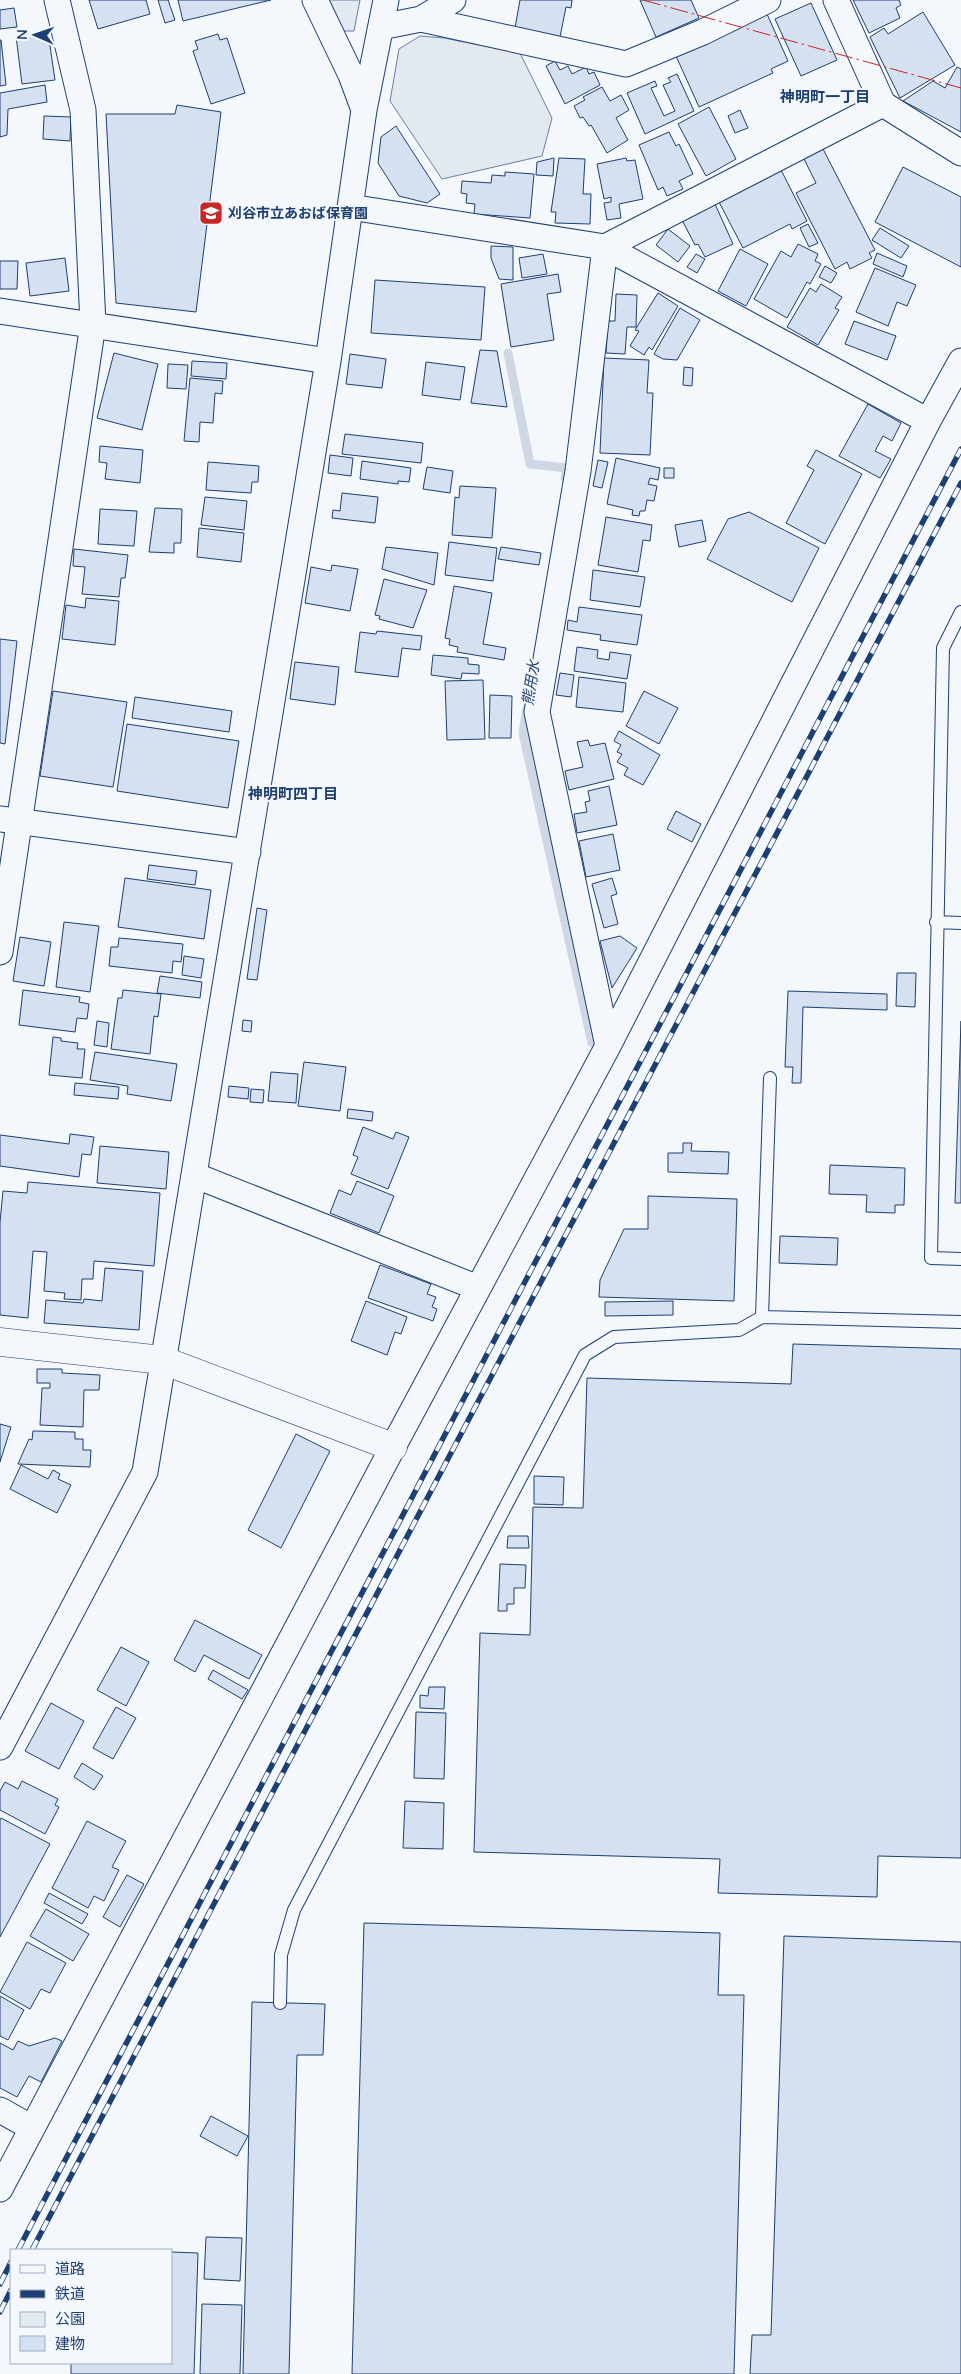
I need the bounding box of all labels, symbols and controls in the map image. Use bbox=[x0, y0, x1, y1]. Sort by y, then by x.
north arrow bbox=[10, 10, 60, 60]
text: N bbox=[13, 29, 31, 40]
district label: 神明町一丁目 bbox=[779, 87, 870, 106]
school or university icon: 刈谷市立あおば保育園 bbox=[198, 200, 224, 226]
place label: 刈谷市立あおば保育園 bbox=[228, 204, 368, 222]
water label: 熊用水 bbox=[518, 657, 544, 707]
district label: 神明町四丁目 bbox=[247, 784, 338, 803]
legend bbox=[10, 2249, 172, 2364]
text: 道路 bbox=[55, 2259, 85, 2278]
text: 鉄道 bbox=[55, 2284, 85, 2303]
text: 公園 bbox=[55, 2309, 85, 2328]
text: 建物 bbox=[55, 2334, 85, 2353]

